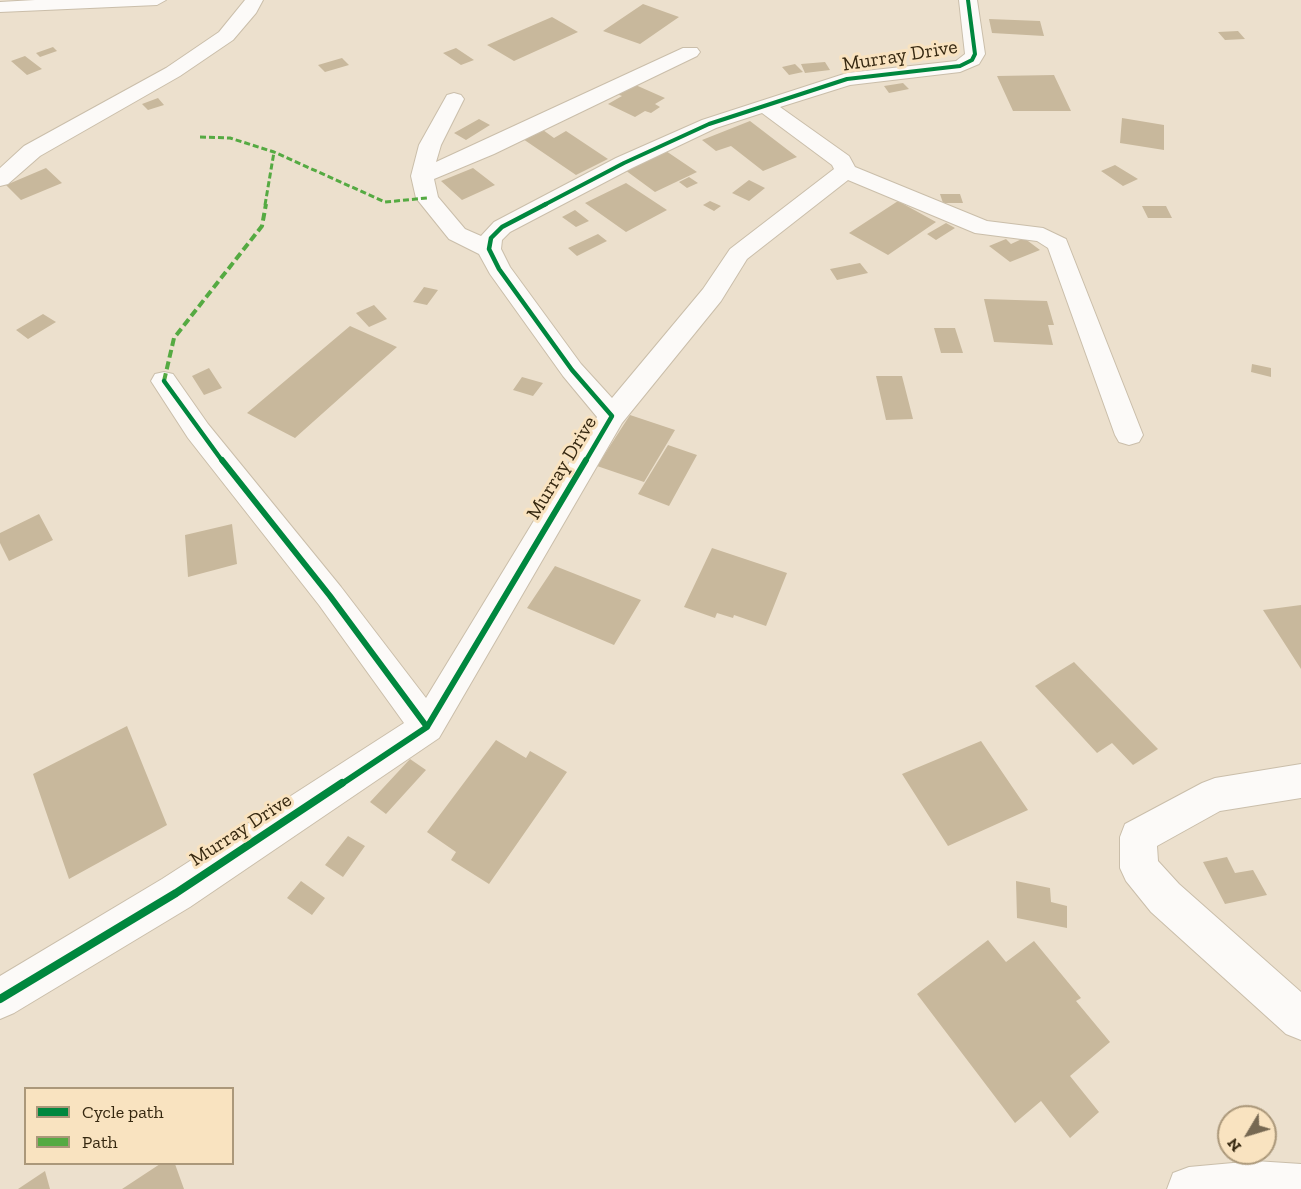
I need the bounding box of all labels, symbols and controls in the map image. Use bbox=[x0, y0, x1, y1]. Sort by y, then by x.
street label: Murray Drive bbox=[841, 35, 959, 77]
street label: Murray Drive bbox=[522, 412, 602, 524]
street label: Murray Drive bbox=[186, 788, 296, 872]
legend bbox=[24, 1087, 234, 1165]
text: Cycle path bbox=[82, 1101, 164, 1123]
north arrow bbox=[1217, 1105, 1277, 1165]
text: Path bbox=[82, 1131, 118, 1153]
text: N bbox=[1223, 1135, 1245, 1156]

